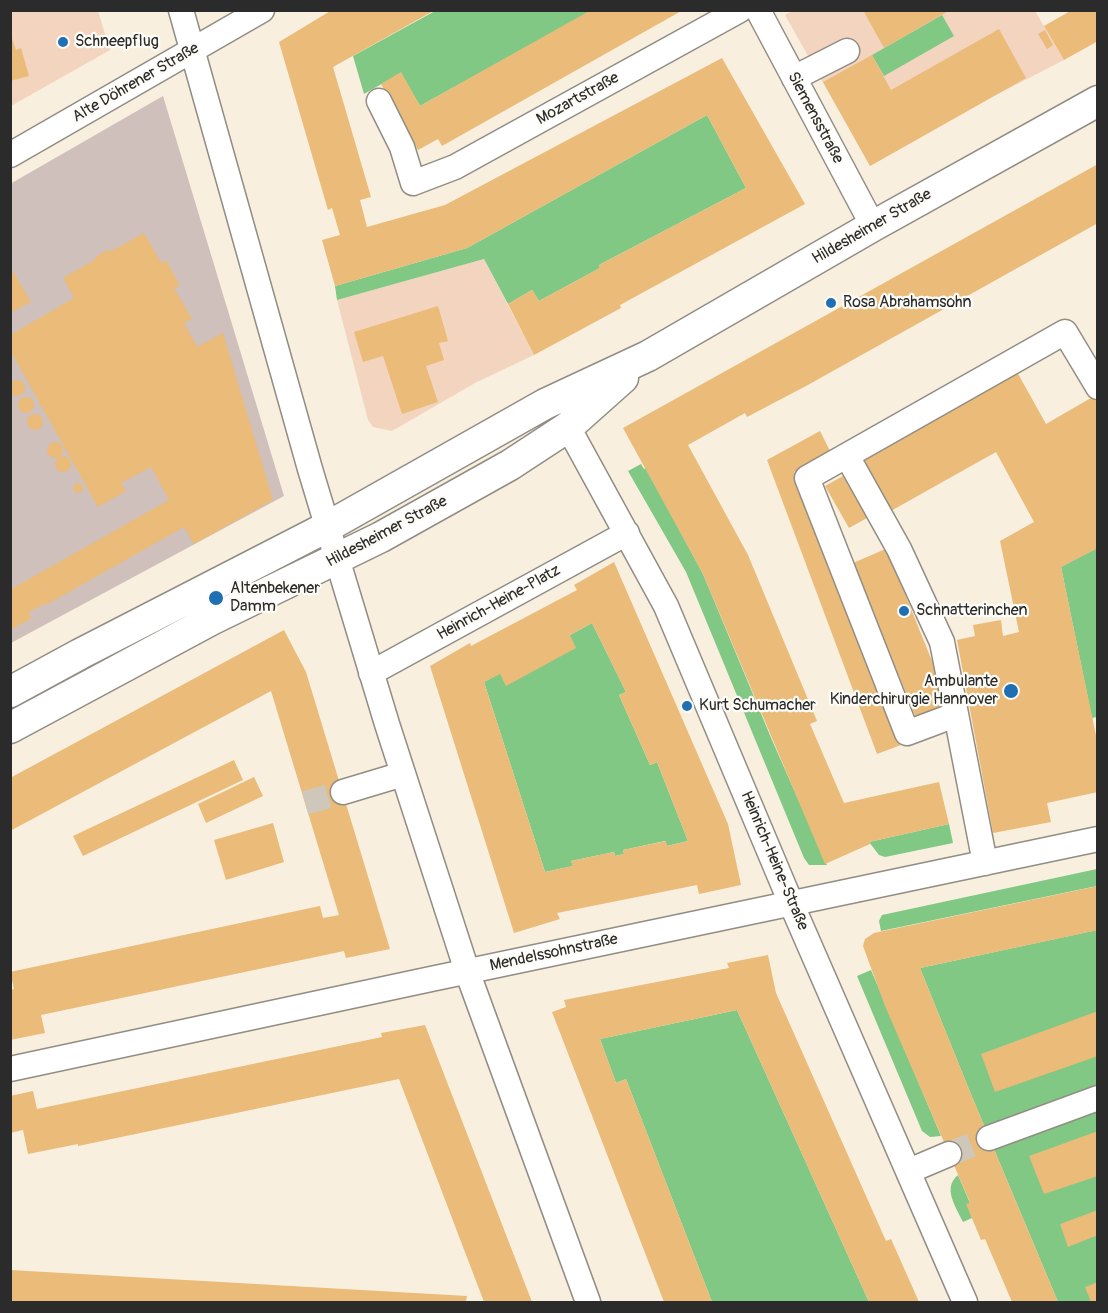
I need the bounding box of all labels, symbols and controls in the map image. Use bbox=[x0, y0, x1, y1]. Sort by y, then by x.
place label: Schneepflug bbox=[75, 32, 159, 52]
marker: Schneepflug bbox=[56, 35, 70, 49]
street label: Alte Döhrener Straße bbox=[69, 39, 203, 127]
street label: Mozartstraße bbox=[533, 68, 623, 130]
street label: Siemensstraße bbox=[783, 69, 847, 167]
street label: Hildesheimer Straße bbox=[809, 185, 935, 269]
place label: Rosa Abrahamsohn bbox=[843, 293, 972, 313]
marker: Rosa Abrahamsohn bbox=[824, 296, 838, 310]
street label: Hildesheimer Straße bbox=[323, 492, 451, 572]
street label: Heinrich-Heine-Platz bbox=[434, 561, 564, 645]
place label: Altenbekener Damm bbox=[230, 579, 320, 617]
marker: Altenbekener Damm bbox=[207, 589, 225, 607]
place label: Schnatterinchen bbox=[916, 601, 1027, 621]
marker: Schnatterinchen bbox=[897, 604, 911, 618]
place label: Ambulante Kinderchirurgie Hannover bbox=[830, 672, 998, 710]
marker: Ambulante Kinderchirurgie Hannover bbox=[1002, 682, 1020, 700]
place label: Kurt Schumacher bbox=[699, 696, 816, 716]
marker: Kurt Schumacher bbox=[680, 699, 694, 713]
street label: Heinrich-Heine-Straße bbox=[736, 788, 812, 934]
street label: Mendelssohnstraße bbox=[488, 930, 620, 976]

